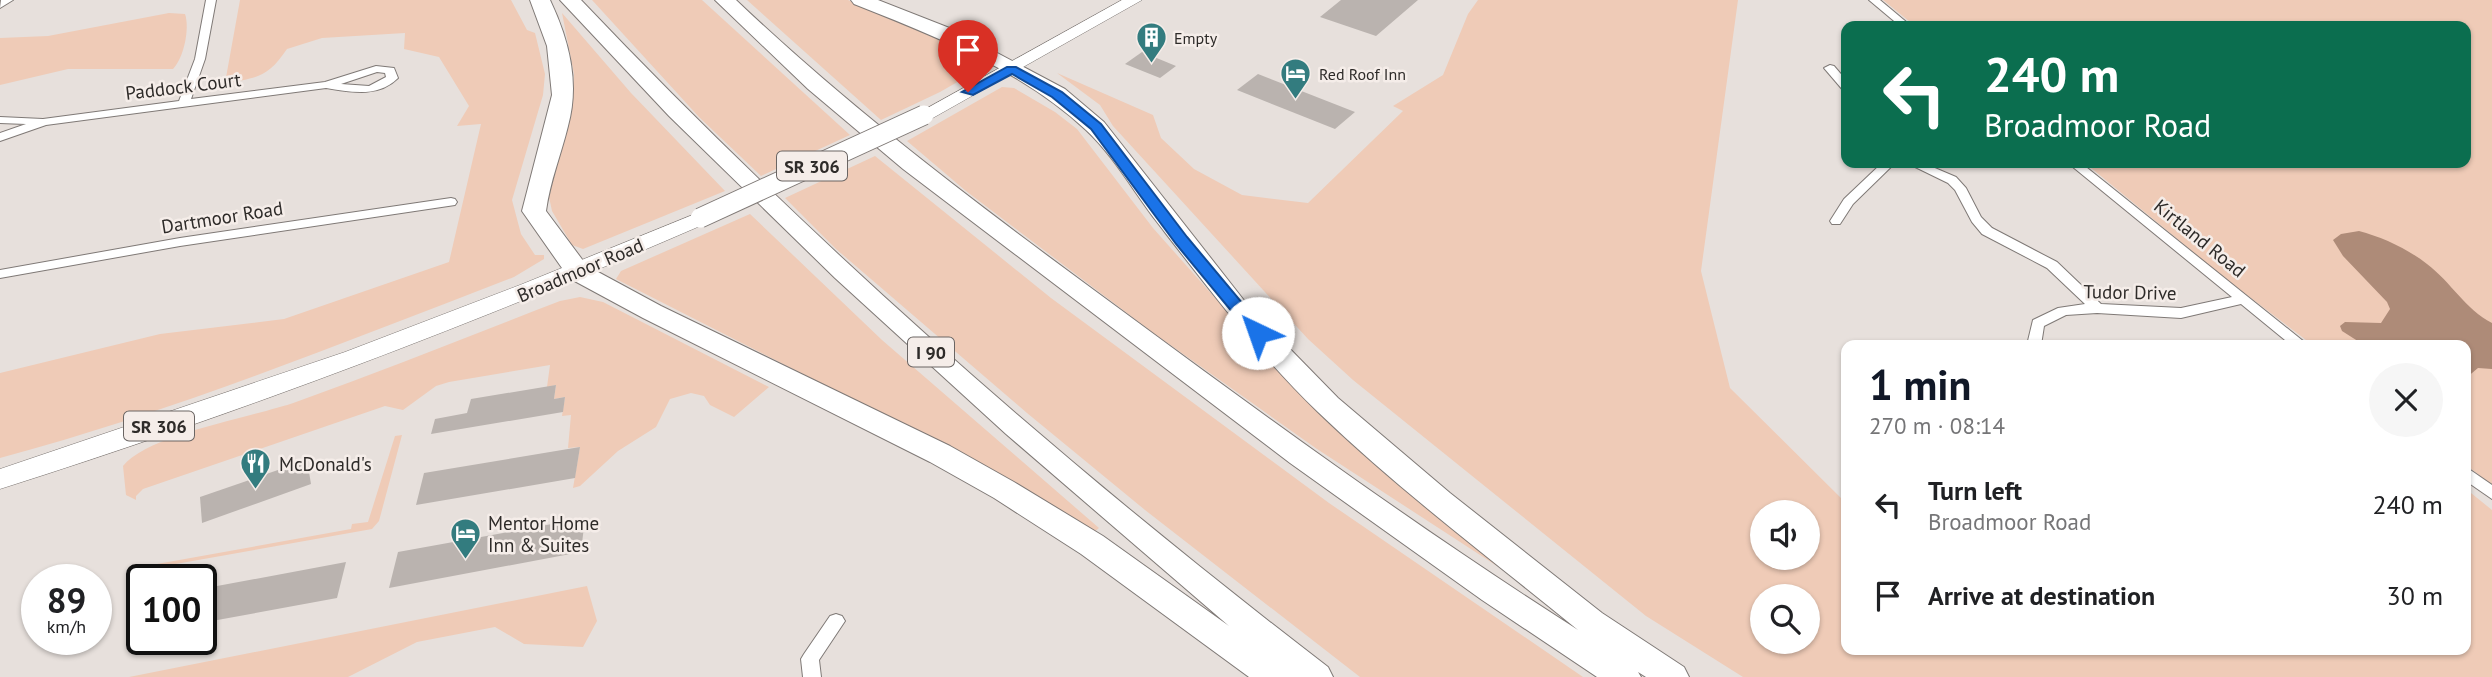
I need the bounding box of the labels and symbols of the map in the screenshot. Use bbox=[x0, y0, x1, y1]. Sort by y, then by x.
pin bbox=[938, 20, 998, 92]
building icon: Empty bbox=[1134, 21, 1168, 65]
place label: Empty bbox=[1174, 28, 1218, 48]
hotel icon: Red Roof Inn bbox=[1279, 57, 1313, 101]
place label: Red Roof Inn bbox=[1319, 64, 1406, 84]
street label: Paddock Court bbox=[124, 67, 243, 105]
road number: SR 306 bbox=[777, 152, 847, 181]
street label: Kirtland Road bbox=[2149, 194, 2251, 282]
street label: Dartmoor Road bbox=[159, 196, 285, 238]
street label: Broadmoor Road bbox=[513, 233, 647, 307]
street label: Tudor Drive bbox=[2083, 279, 2177, 305]
position arrow bbox=[1221, 296, 1295, 370]
road number: I 90 bbox=[908, 338, 954, 366]
road number: SR 306 bbox=[124, 412, 194, 440]
restaurant icon: McDonald's bbox=[239, 447, 273, 491]
place label: McDonald's bbox=[279, 452, 372, 476]
place label: Mentor Home Inn & Suites bbox=[488, 511, 599, 557]
hotel icon: Mentor Home Inn & Suites bbox=[448, 517, 482, 561]
speed limit sign: 100 bbox=[126, 564, 217, 655]

